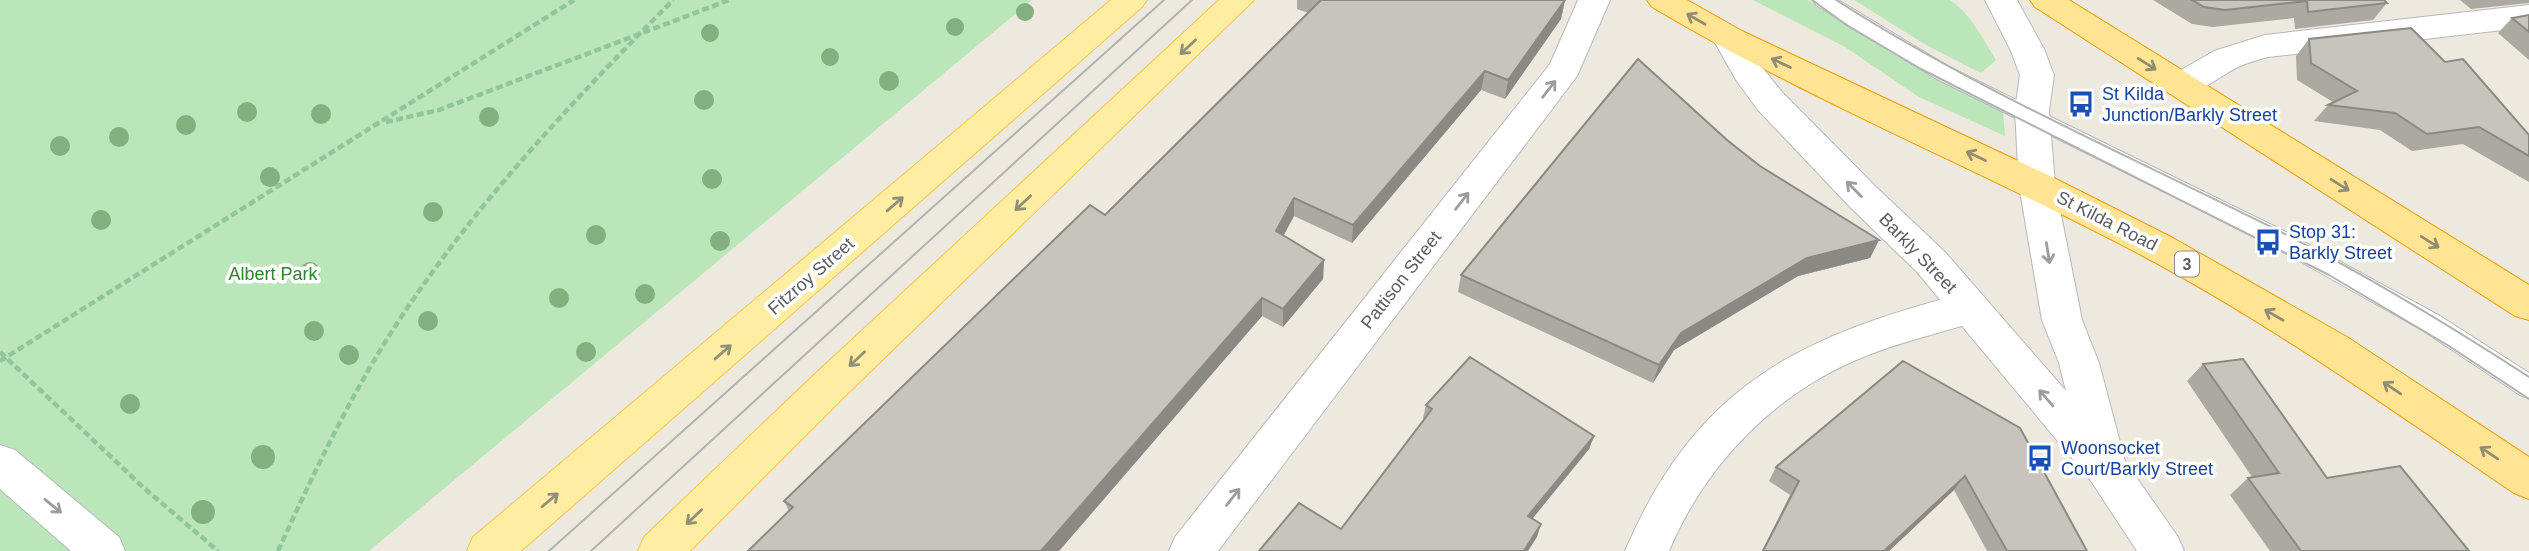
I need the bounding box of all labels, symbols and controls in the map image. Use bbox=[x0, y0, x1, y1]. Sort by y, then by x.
one-way arrow bbox=[1687, 12, 1707, 26]
one-way arrow bbox=[1180, 38, 1197, 55]
one-way arrow bbox=[1771, 56, 1792, 69]
one-way arrow bbox=[2137, 56, 2156, 71]
one-way arrow bbox=[1541, 81, 1556, 99]
place label: St Kilda Junction/Barkly Street bbox=[2102, 84, 2277, 125]
bus stop icon: St Kilda Junction/Barkly Street bbox=[2066, 89, 2096, 119]
one-way arrow bbox=[1966, 149, 1987, 162]
one-way arrow bbox=[2329, 178, 2349, 192]
one-way arrow bbox=[1846, 181, 1863, 198]
street label: St Kilda Road bbox=[2053, 187, 2161, 255]
one-way arrow bbox=[1454, 192, 1469, 211]
one-way arrow bbox=[1015, 194, 1032, 211]
one-way arrow bbox=[886, 196, 904, 212]
street label: Barkly Street bbox=[1875, 209, 1961, 297]
place label: Stop 31: Barkly Street bbox=[2289, 222, 2392, 263]
street label: Pattison Street bbox=[1357, 227, 1445, 333]
bus stop icon: Stop 31: Barkly Street bbox=[2253, 227, 2283, 257]
street label: Fitzroy Street bbox=[764, 233, 858, 319]
one-way arrow bbox=[2419, 236, 2439, 250]
one-way arrow bbox=[2042, 241, 2055, 263]
road number: 3 bbox=[2175, 252, 2199, 276]
park label: Albert Park bbox=[228, 264, 319, 284]
one-way arrow bbox=[2265, 308, 2285, 322]
one-way arrow bbox=[713, 344, 731, 360]
one-way arrow bbox=[849, 350, 866, 367]
one-way arrow bbox=[2383, 381, 2402, 395]
one-way arrow bbox=[2038, 390, 2054, 408]
place label: Woonsocket Court/Barkly Street bbox=[2061, 438, 2213, 479]
bus stop icon: Woonsocket Court/Barkly Street bbox=[2025, 443, 2055, 473]
one-way arrow bbox=[2480, 446, 2499, 460]
one-way arrow bbox=[1225, 488, 1240, 507]
one-way arrow bbox=[540, 492, 558, 508]
one-way arrow bbox=[43, 498, 61, 514]
one-way arrow bbox=[686, 509, 703, 526]

